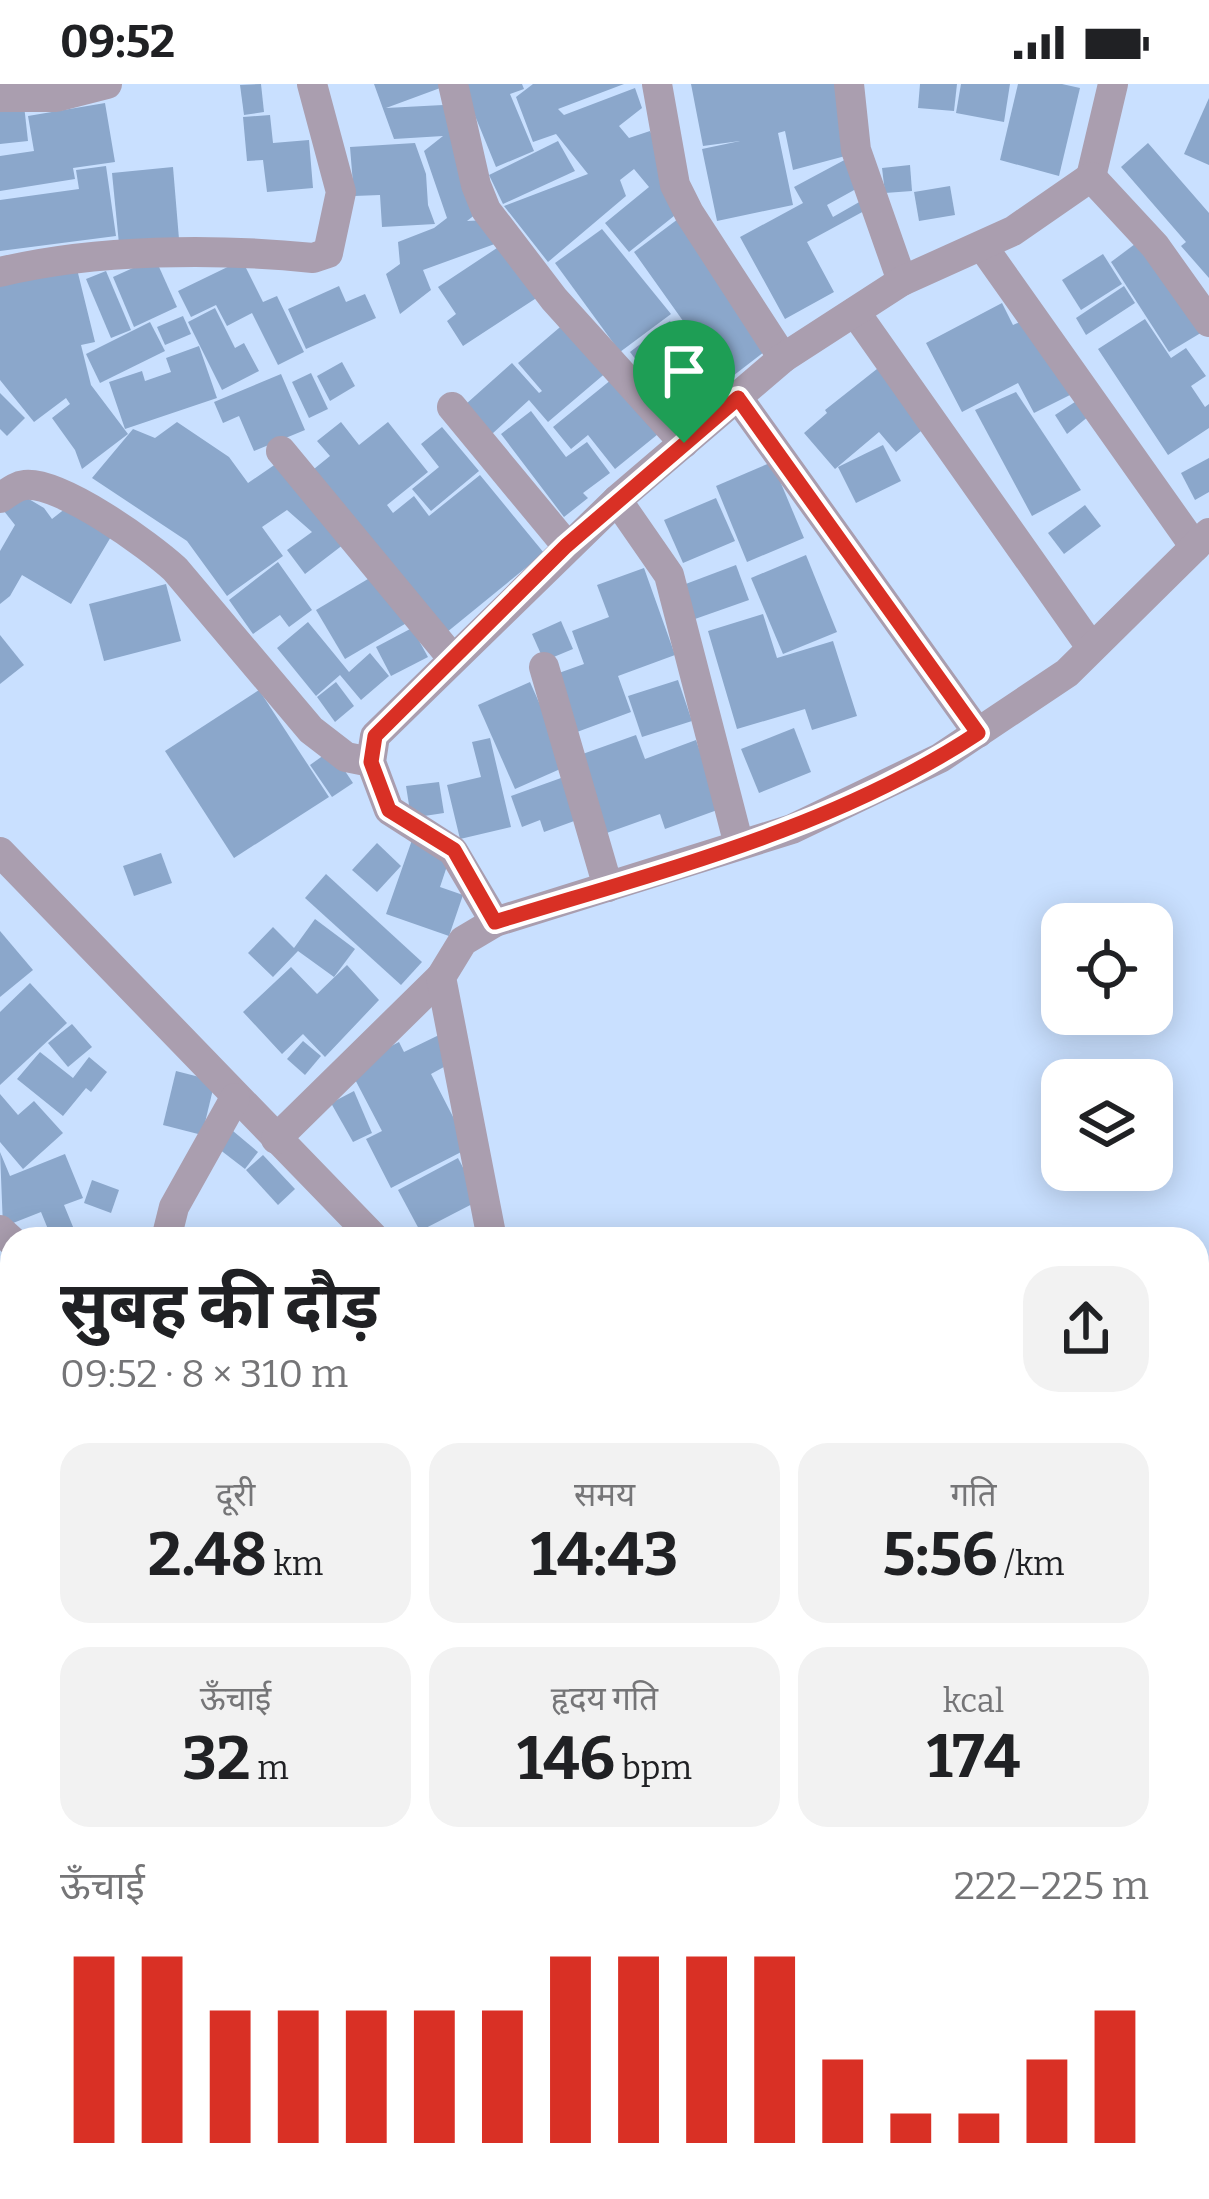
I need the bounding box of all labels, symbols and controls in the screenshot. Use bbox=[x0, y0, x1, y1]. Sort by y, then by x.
text: 09:52 bbox=[60, 15, 175, 69]
pin bbox=[633, 320, 735, 443]
icon: arrive bbox=[651, 338, 717, 404]
map controls bbox=[1041, 903, 1173, 1191]
button: locate bbox=[1041, 903, 1173, 1035]
button: layers bbox=[1041, 1059, 1173, 1191]
text: सुबह की दौड़ bbox=[60, 1266, 379, 1345]
button: share bbox=[1023, 1266, 1149, 1392]
text: 09:52 · 8 × 310 m bbox=[60, 1351, 348, 1397]
text: दूरी bbox=[216, 1475, 255, 1515]
text: समय bbox=[574, 1475, 635, 1515]
text: गति bbox=[951, 1475, 996, 1515]
text: 2.48 bbox=[148, 1519, 267, 1591]
text: 14:43 bbox=[531, 1519, 678, 1591]
text: 5:56 bbox=[882, 1519, 998, 1591]
text: km bbox=[267, 1544, 323, 1584]
text: /km bbox=[998, 1544, 1065, 1584]
text: ऊँचाई bbox=[200, 1679, 271, 1719]
text: हृदय गति bbox=[551, 1679, 658, 1719]
text: kcal bbox=[943, 1681, 1004, 1721]
text: 174 bbox=[927, 1721, 1020, 1793]
text: 32 bbox=[182, 1723, 251, 1795]
text: 146 bbox=[517, 1723, 615, 1795]
text: m bbox=[251, 1748, 289, 1788]
text: bpm bbox=[615, 1748, 692, 1788]
text: ऊँचाई bbox=[60, 1863, 145, 1909]
text: 222–225 m bbox=[954, 1863, 1149, 1909]

